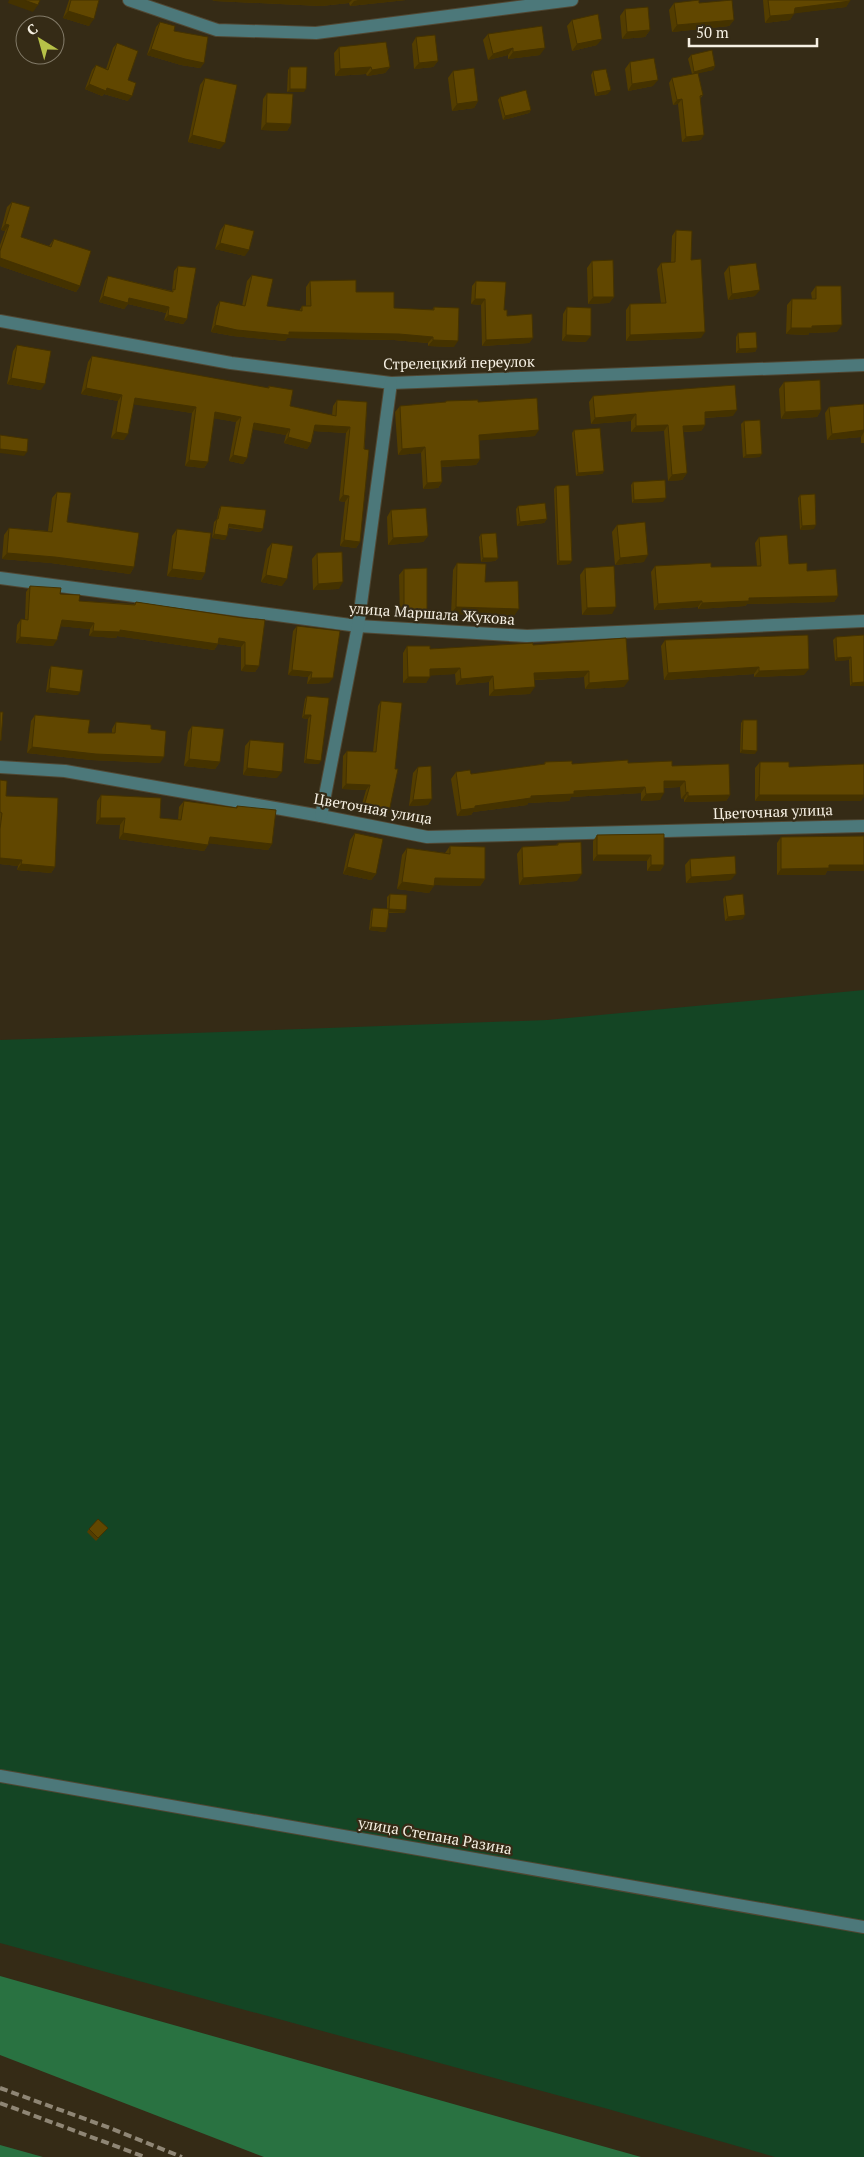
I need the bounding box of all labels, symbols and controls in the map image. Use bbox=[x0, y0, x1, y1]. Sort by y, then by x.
north arrow bbox=[15, 15, 65, 65]
scale bar bbox=[689, 15, 816, 47]
text: С bbox=[23, 19, 41, 40]
text: 50 m bbox=[696, 22, 729, 42]
street label: Стрелецкий переулок bbox=[383, 351, 536, 373]
street label: улица Маршала Жукова bbox=[348, 597, 516, 629]
street label: Цветочная улица bbox=[312, 788, 434, 828]
street label: Цветочная улица bbox=[713, 799, 834, 823]
street label: улица Степана Разина bbox=[356, 1811, 514, 1858]

